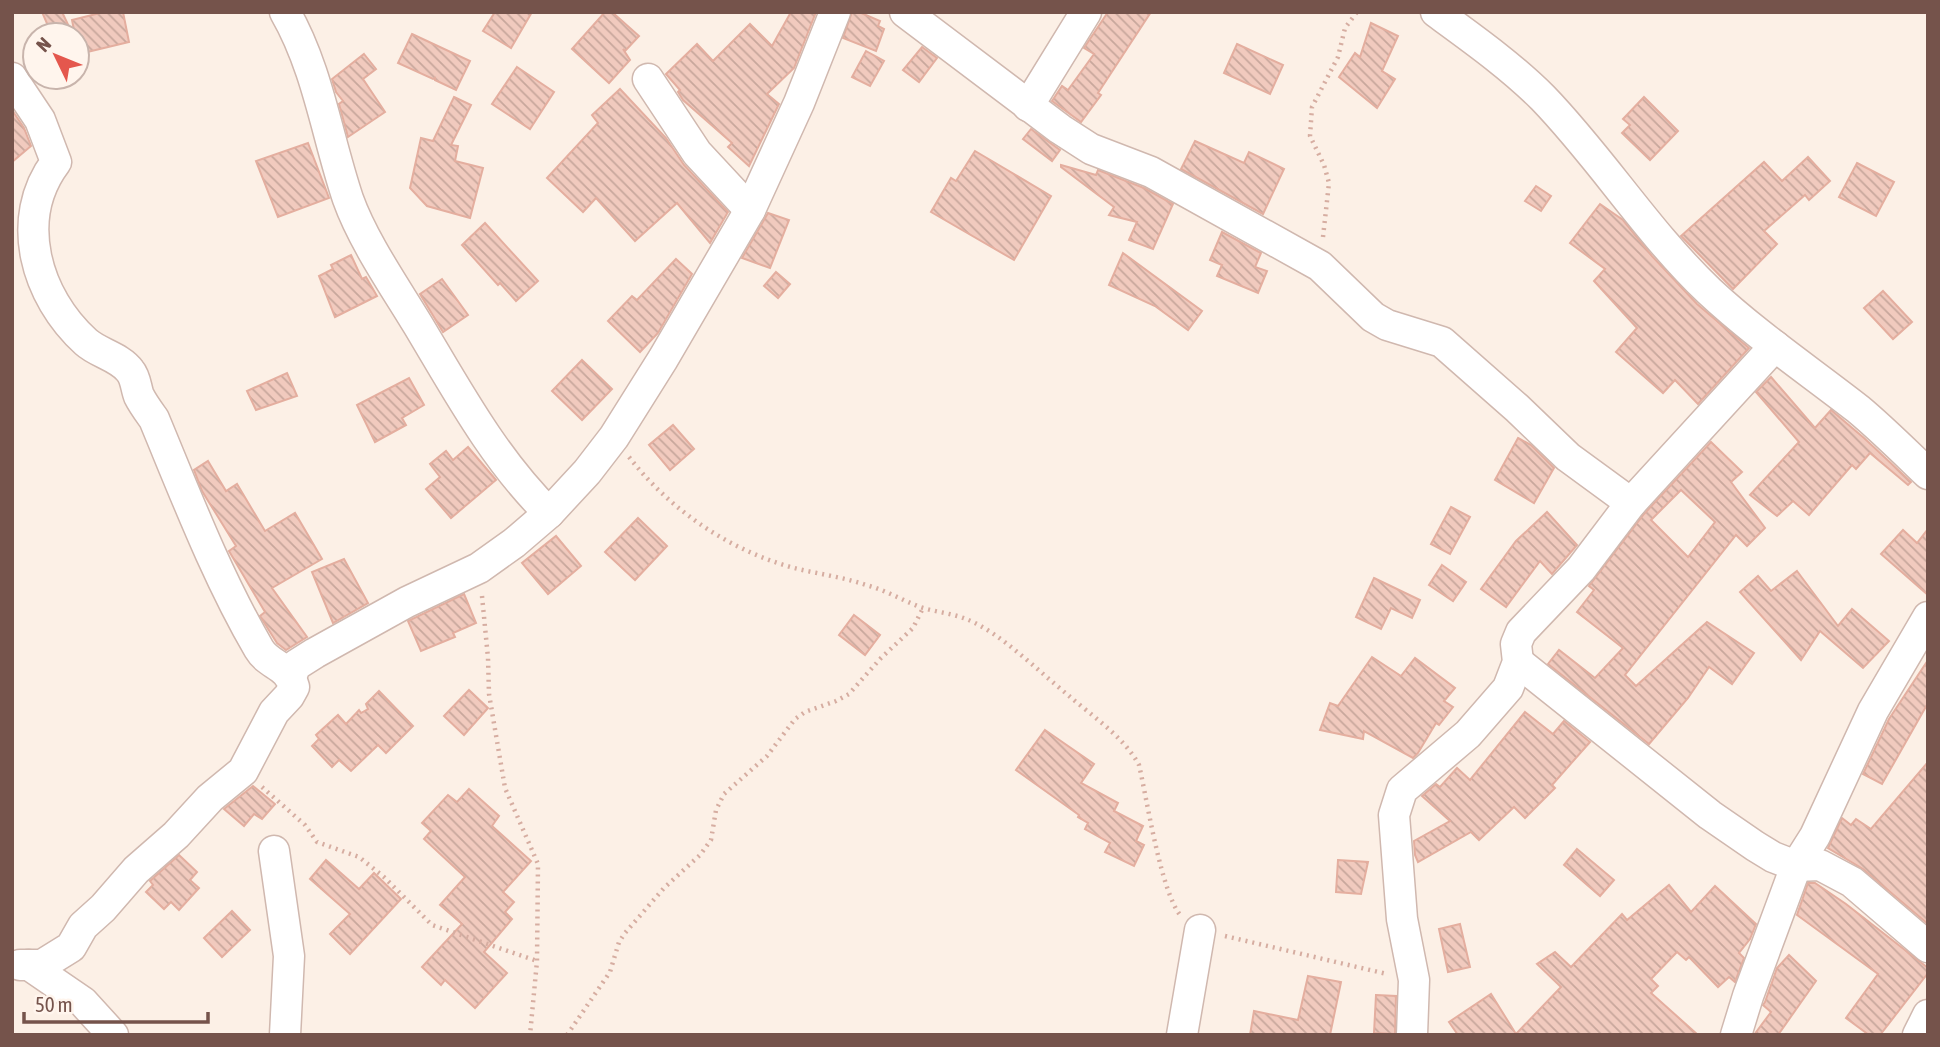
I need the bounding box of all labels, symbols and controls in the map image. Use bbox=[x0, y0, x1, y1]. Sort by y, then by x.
north arrow bbox=[21, 21, 91, 91]
text: N bbox=[32, 33, 55, 56]
scale bar bbox=[24, 981, 208, 1025]
text: 50 m bbox=[35, 992, 73, 1016]

